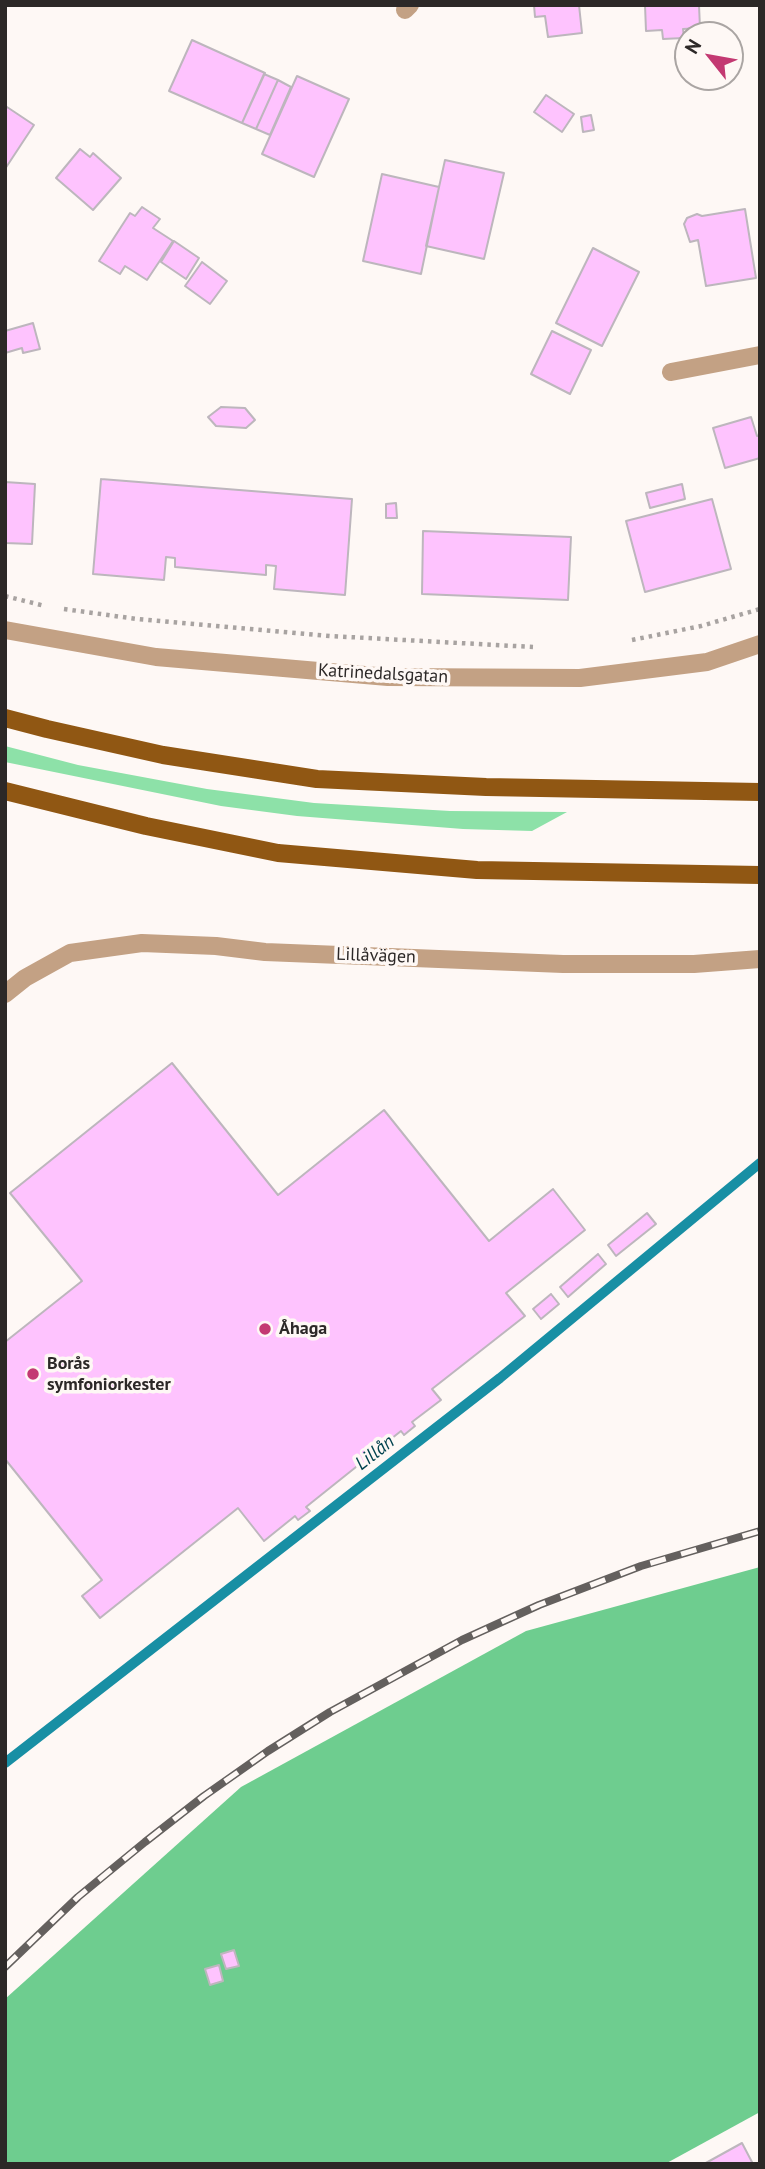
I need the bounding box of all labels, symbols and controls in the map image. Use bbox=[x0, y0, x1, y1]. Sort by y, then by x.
north arrow bbox=[674, 21, 744, 91]
text: N bbox=[679, 35, 706, 58]
street label: Katrinedalsgatan bbox=[317, 660, 449, 688]
street label: Lillåvägen bbox=[336, 944, 416, 968]
place label: Åhaga bbox=[279, 1318, 327, 1340]
marker: Åhaga bbox=[257, 1321, 273, 1337]
place label: Borås symfoniorkester bbox=[47, 1353, 171, 1396]
marker: Borås symfoniorkester bbox=[25, 1366, 41, 1382]
water label: Lillån bbox=[351, 1431, 399, 1475]

